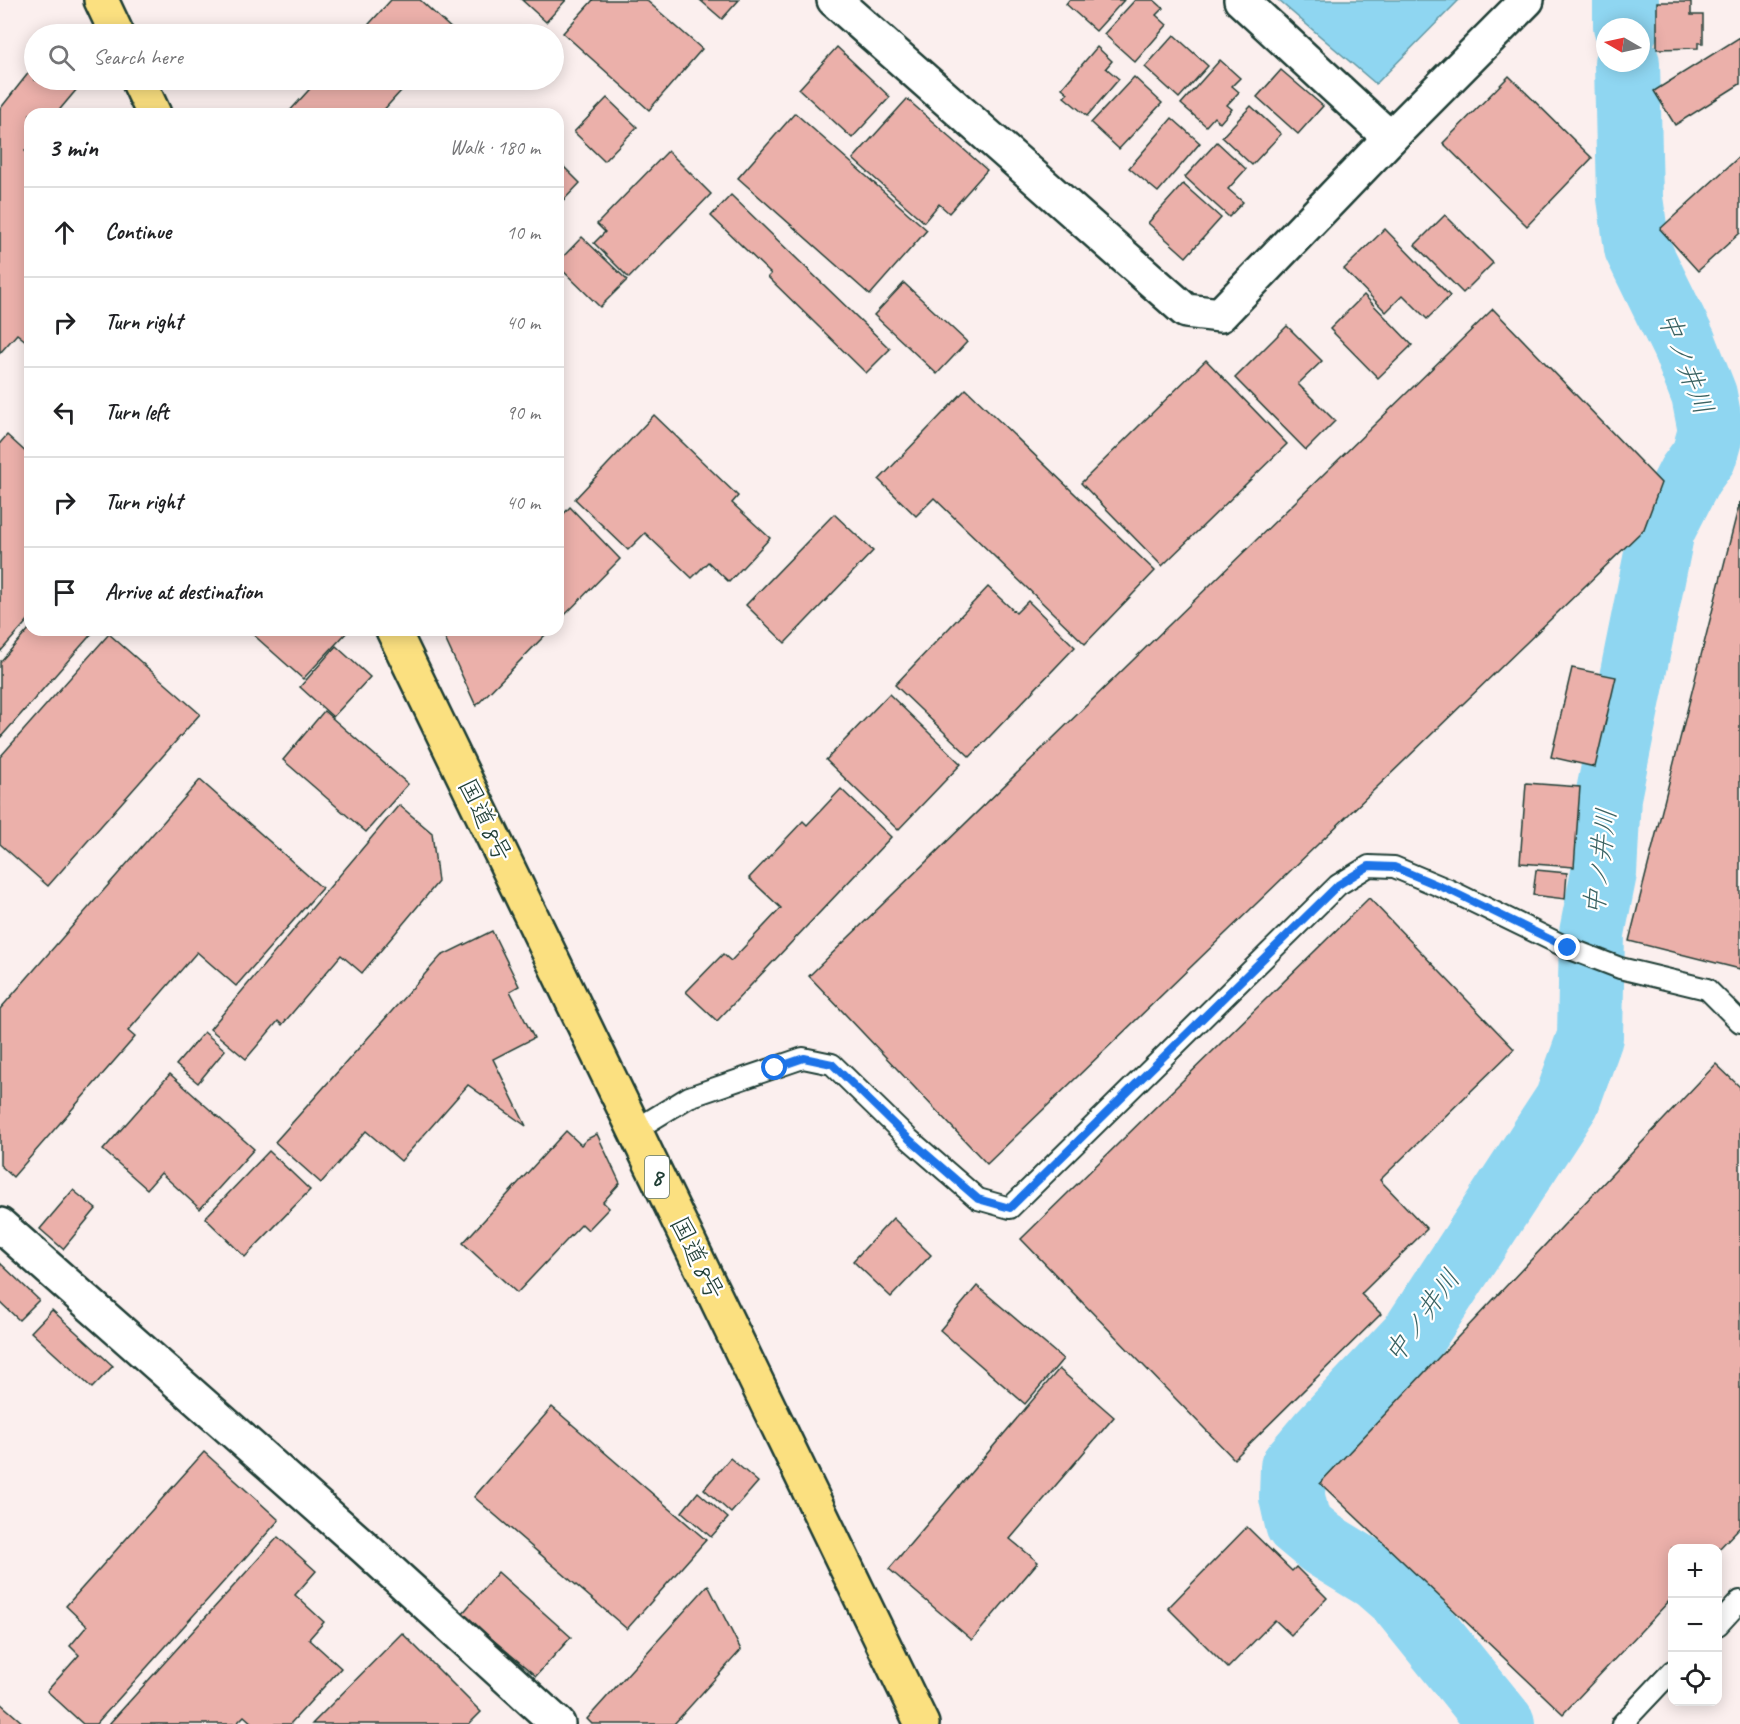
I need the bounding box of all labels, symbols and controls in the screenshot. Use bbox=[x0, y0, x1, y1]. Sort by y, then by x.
north arrow bbox=[1596, 18, 1650, 72]
search box bbox=[24, 24, 564, 90]
icon: search bbox=[45, 41, 78, 74]
text: Search here bbox=[93, 43, 183, 71]
text: 3 min bbox=[48, 131, 98, 164]
text: Walk · 180 m bbox=[450, 135, 540, 160]
icon: ahead bbox=[48, 216, 81, 249]
text: Continue bbox=[105, 218, 171, 246]
text: 10 m bbox=[506, 220, 540, 245]
icon: right bbox=[48, 306, 81, 339]
water label: 中ノ井川 bbox=[1651, 306, 1721, 420]
text: Turn right bbox=[105, 308, 182, 336]
text: 40 m bbox=[506, 310, 540, 335]
icon: left bbox=[48, 396, 81, 429]
text: Turn left bbox=[105, 398, 169, 426]
text: 90 m bbox=[506, 400, 540, 425]
icon: right bbox=[48, 486, 81, 519]
text: Turn right bbox=[105, 488, 182, 516]
text: 40 m bbox=[506, 490, 540, 515]
icon: arrive bbox=[48, 576, 81, 609]
text: Arrive at destination bbox=[105, 578, 262, 606]
street label: 国道8号 bbox=[451, 772, 519, 868]
water label: 中ノ井川 bbox=[1577, 806, 1623, 918]
route end bbox=[1554, 934, 1580, 960]
route start bbox=[761, 1054, 787, 1080]
road number: 8 bbox=[645, 1156, 669, 1198]
street label: 国道8号 bbox=[663, 1210, 731, 1306]
water label: 中ノ井川 bbox=[1377, 1262, 1467, 1370]
map controls bbox=[1668, 1544, 1722, 1706]
button: + bbox=[1668, 1544, 1722, 1598]
button: − bbox=[1668, 1598, 1722, 1652]
button: locate bbox=[1668, 1652, 1722, 1706]

